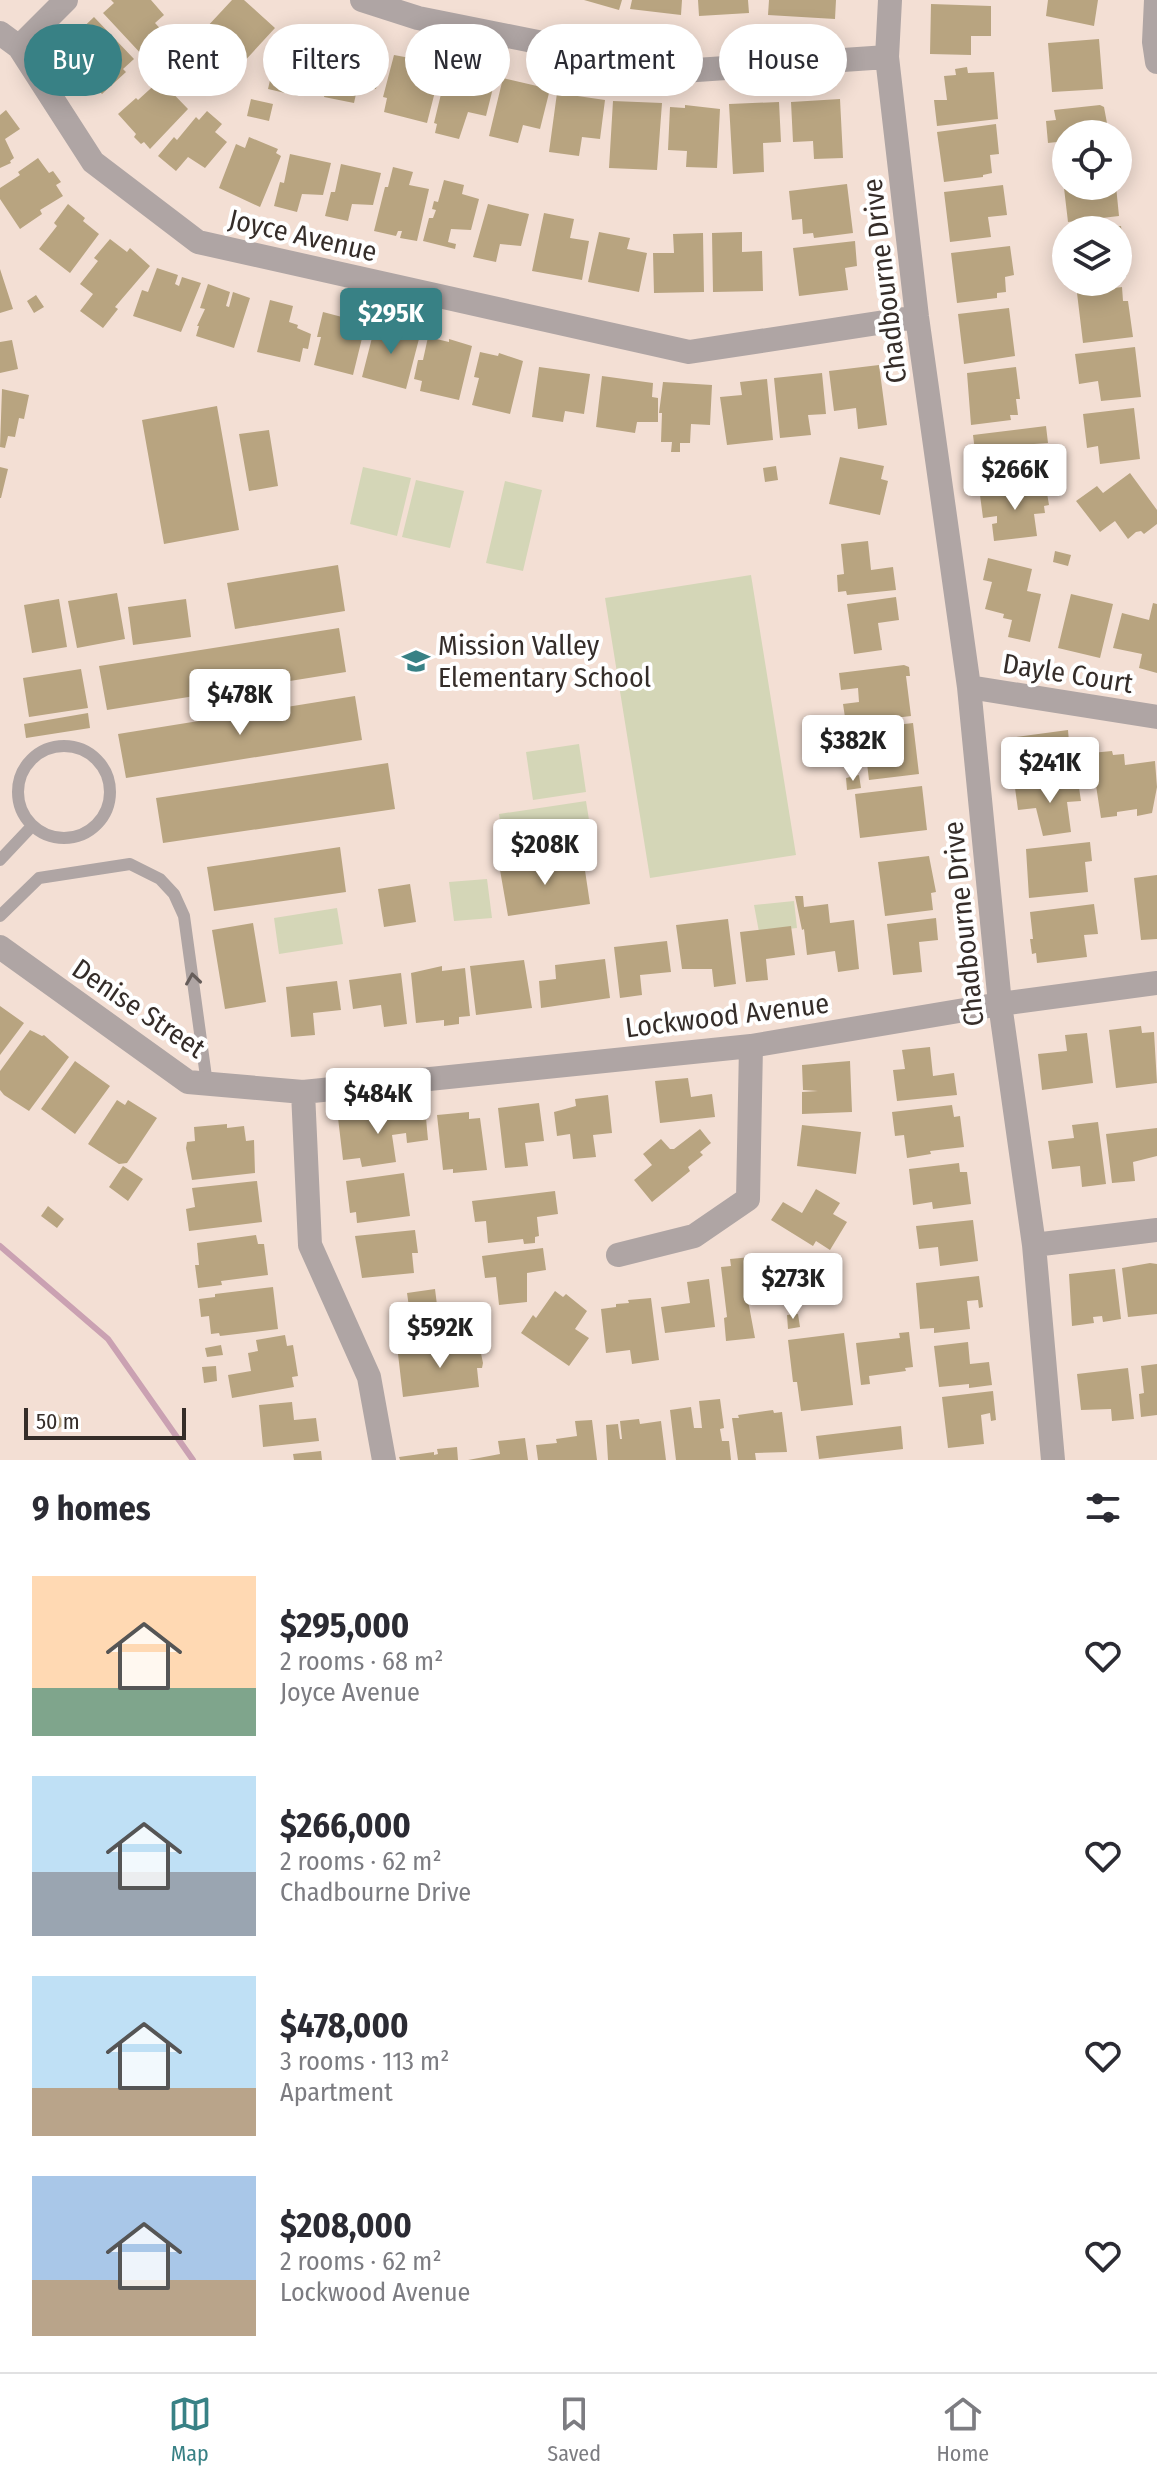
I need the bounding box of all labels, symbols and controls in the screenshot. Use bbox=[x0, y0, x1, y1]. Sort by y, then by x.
chip: Buy bbox=[24, 24, 122, 96]
chip: Rent bbox=[138, 24, 247, 96]
chip: Filters bbox=[263, 24, 389, 96]
chip: New bbox=[405, 24, 510, 96]
chip: Apartment bbox=[526, 24, 703, 96]
chip: House bbox=[719, 24, 847, 96]
map controls bbox=[1052, 120, 1132, 296]
button: locate bbox=[1052, 120, 1132, 200]
street label: Chadbourne Drive bbox=[856, 177, 913, 385]
street label: Joyce Avenue bbox=[226, 202, 380, 269]
button: layers bbox=[1052, 216, 1132, 296]
pin: $295K bbox=[335, 288, 447, 356]
text: $295K bbox=[358, 298, 424, 329]
pin: $266K bbox=[959, 444, 1071, 512]
text: $266K bbox=[981, 454, 1049, 485]
place label: Mission Valley Elementary School bbox=[438, 629, 651, 694]
school or university icon: Mission Valley Elementary School bbox=[401, 646, 431, 676]
street label: Dayle Court bbox=[1000, 647, 1136, 700]
pin: $478K bbox=[184, 669, 296, 737]
text: $478K bbox=[207, 679, 273, 710]
pin: $382K bbox=[797, 715, 909, 783]
text: $382K bbox=[820, 725, 886, 756]
pin: $241K bbox=[994, 737, 1106, 805]
text: $241K bbox=[1019, 747, 1081, 778]
pin: $208K bbox=[489, 819, 601, 887]
street label: Chadbourne Drive bbox=[936, 820, 991, 1028]
text: $208K bbox=[511, 829, 579, 860]
street label: Denise Street bbox=[66, 952, 212, 1065]
one-way arrow bbox=[185, 972, 202, 986]
street label: Lockwood Avenue bbox=[623, 987, 831, 1044]
pin: $484K bbox=[322, 1068, 434, 1136]
text: $484K bbox=[344, 1078, 412, 1109]
pin: $273K bbox=[737, 1253, 849, 1321]
text: $273K bbox=[761, 1263, 825, 1294]
pin: $592K bbox=[384, 1302, 496, 1370]
text: $592K bbox=[407, 1312, 473, 1343]
scale bar bbox=[24, 1404, 186, 1440]
text: 50 m bbox=[36, 1408, 80, 1435]
icon: filters bbox=[1081, 1486, 1125, 1530]
text: 9 homes bbox=[32, 1488, 151, 1529]
text: $295,000 bbox=[280, 1605, 409, 1646]
icon: home bbox=[96, 1608, 192, 1704]
icon: heart bbox=[1081, 1634, 1125, 1678]
text: 2 rooms · 68 m² bbox=[280, 1646, 443, 1677]
text: Joyce Avenue bbox=[280, 1677, 420, 1708]
text: $266,000 bbox=[280, 1805, 411, 1846]
icon: home bbox=[96, 1808, 192, 1904]
icon: heart bbox=[1081, 1834, 1125, 1878]
text: 2 rooms · 62 m² bbox=[280, 1846, 442, 1877]
text: Chadbourne Drive bbox=[280, 1877, 471, 1908]
text: $478,000 bbox=[280, 2005, 409, 2046]
icon: home bbox=[96, 2008, 192, 2104]
icon: heart bbox=[1081, 2034, 1125, 2078]
text: 3 rooms · 113 m² bbox=[280, 2046, 449, 2077]
text: Apartment bbox=[280, 2077, 393, 2108]
text: $208,000 bbox=[280, 2205, 412, 2246]
icon: home bbox=[96, 2208, 192, 2304]
icon: heart bbox=[1081, 2234, 1125, 2278]
text: 2 rooms · 62 m² bbox=[280, 2246, 442, 2277]
text: Lockwood Avenue bbox=[280, 2277, 470, 2308]
tab: Map bbox=[168, 2392, 212, 2467]
tab: Saved bbox=[547, 2392, 601, 2467]
tab: Home bbox=[937, 2392, 989, 2467]

